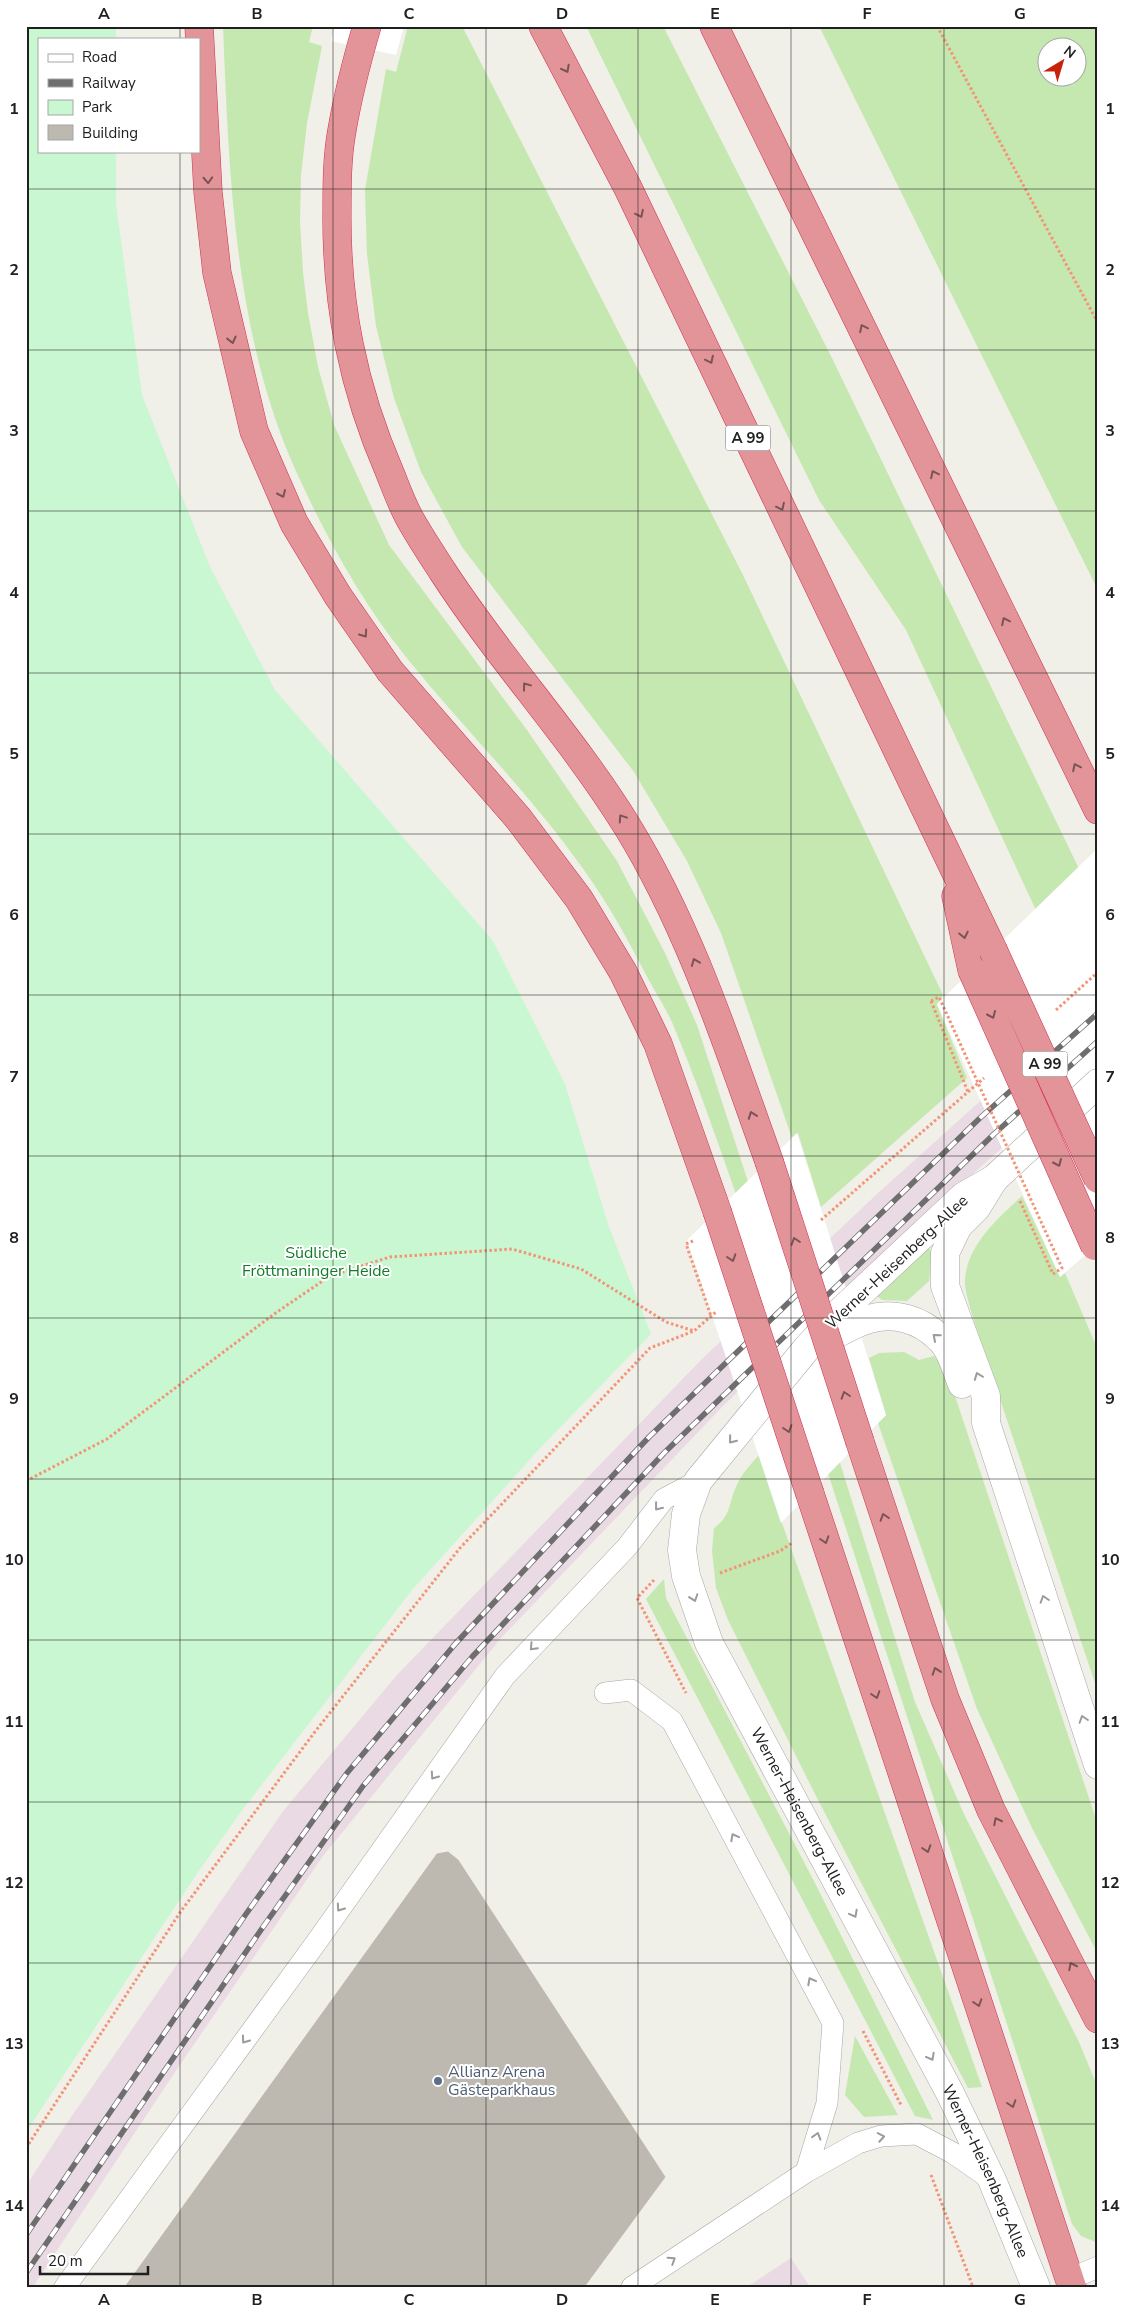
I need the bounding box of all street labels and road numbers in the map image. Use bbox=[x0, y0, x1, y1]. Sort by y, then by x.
road number: A 99 bbox=[726, 426, 770, 450]
road number: A 99 bbox=[1022, 1052, 1068, 1076]
street label: Werner-Heisenberg-Allee bbox=[821, 1190, 973, 1334]
street label: Werner-Heisenberg-Allee bbox=[745, 1724, 853, 1900]
street label: Werner-Heisenberg-Allee bbox=[937, 2081, 1034, 2261]

